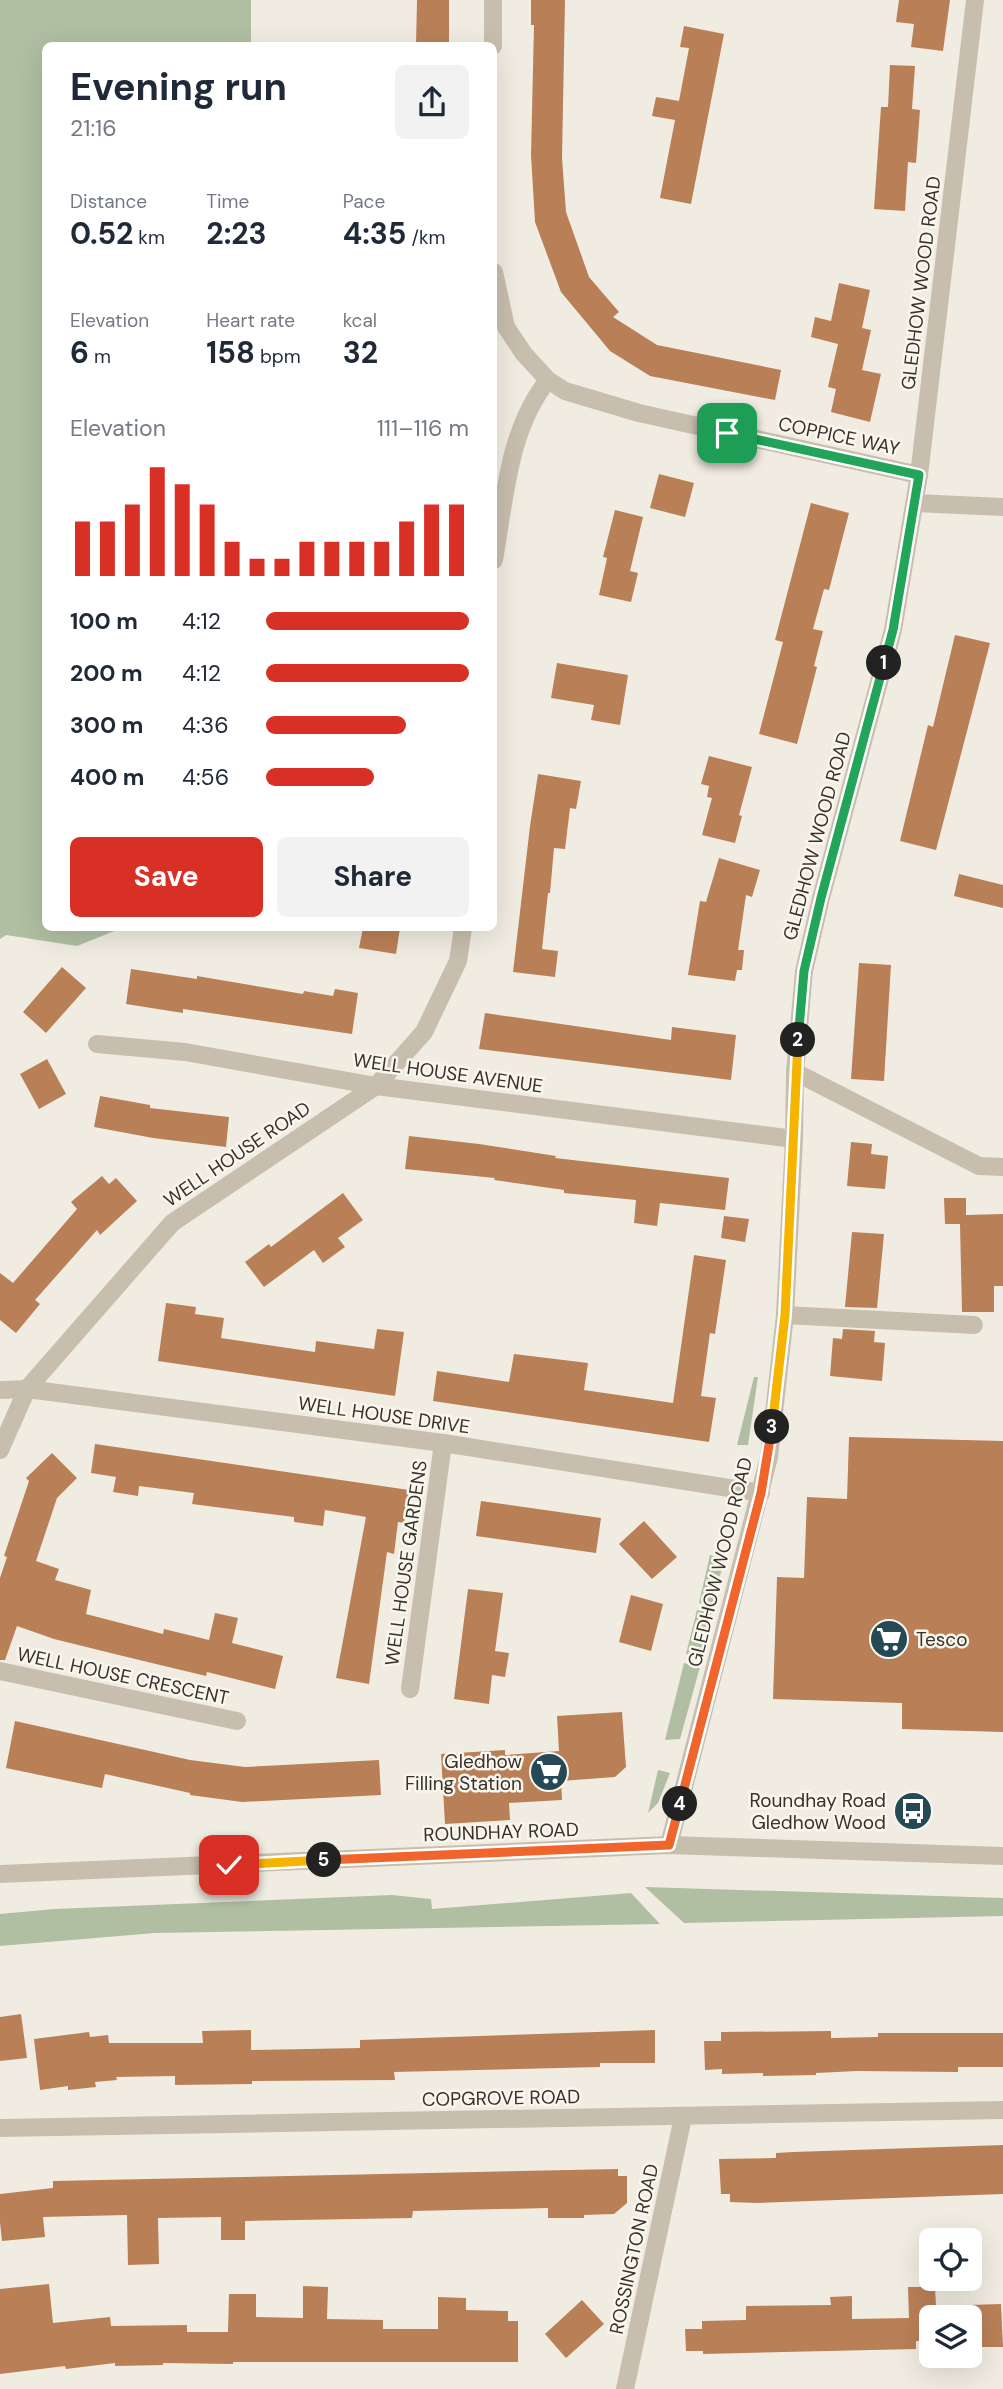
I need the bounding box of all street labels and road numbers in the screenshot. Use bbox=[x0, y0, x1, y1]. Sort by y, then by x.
street label: GLEDHOW WOOD ROAD bbox=[895, 175, 947, 391]
street label: COPPICE WAY bbox=[776, 411, 902, 461]
street label: GLEDHOW WOOD ROAD bbox=[777, 729, 857, 943]
street label: WELL HOUSE AVENUE bbox=[351, 1047, 545, 1099]
street label: WELL HOUSE ROAD bbox=[159, 1096, 315, 1212]
street label: WELL HOUSE DRIVE bbox=[296, 1391, 472, 1439]
street label: GLEDHOW WOOD ROAD bbox=[682, 1455, 758, 1669]
street label: WELL HOUSE GARDENS bbox=[379, 1459, 433, 1667]
street label: WELL HOUSE CRESCENT bbox=[15, 1641, 232, 1711]
street label: ROUNDHAY ROAD bbox=[423, 1817, 579, 1847]
street label: COPGROVE ROAD bbox=[422, 2084, 580, 2112]
street label: ROSSINGTON ROAD bbox=[604, 2161, 664, 2337]

